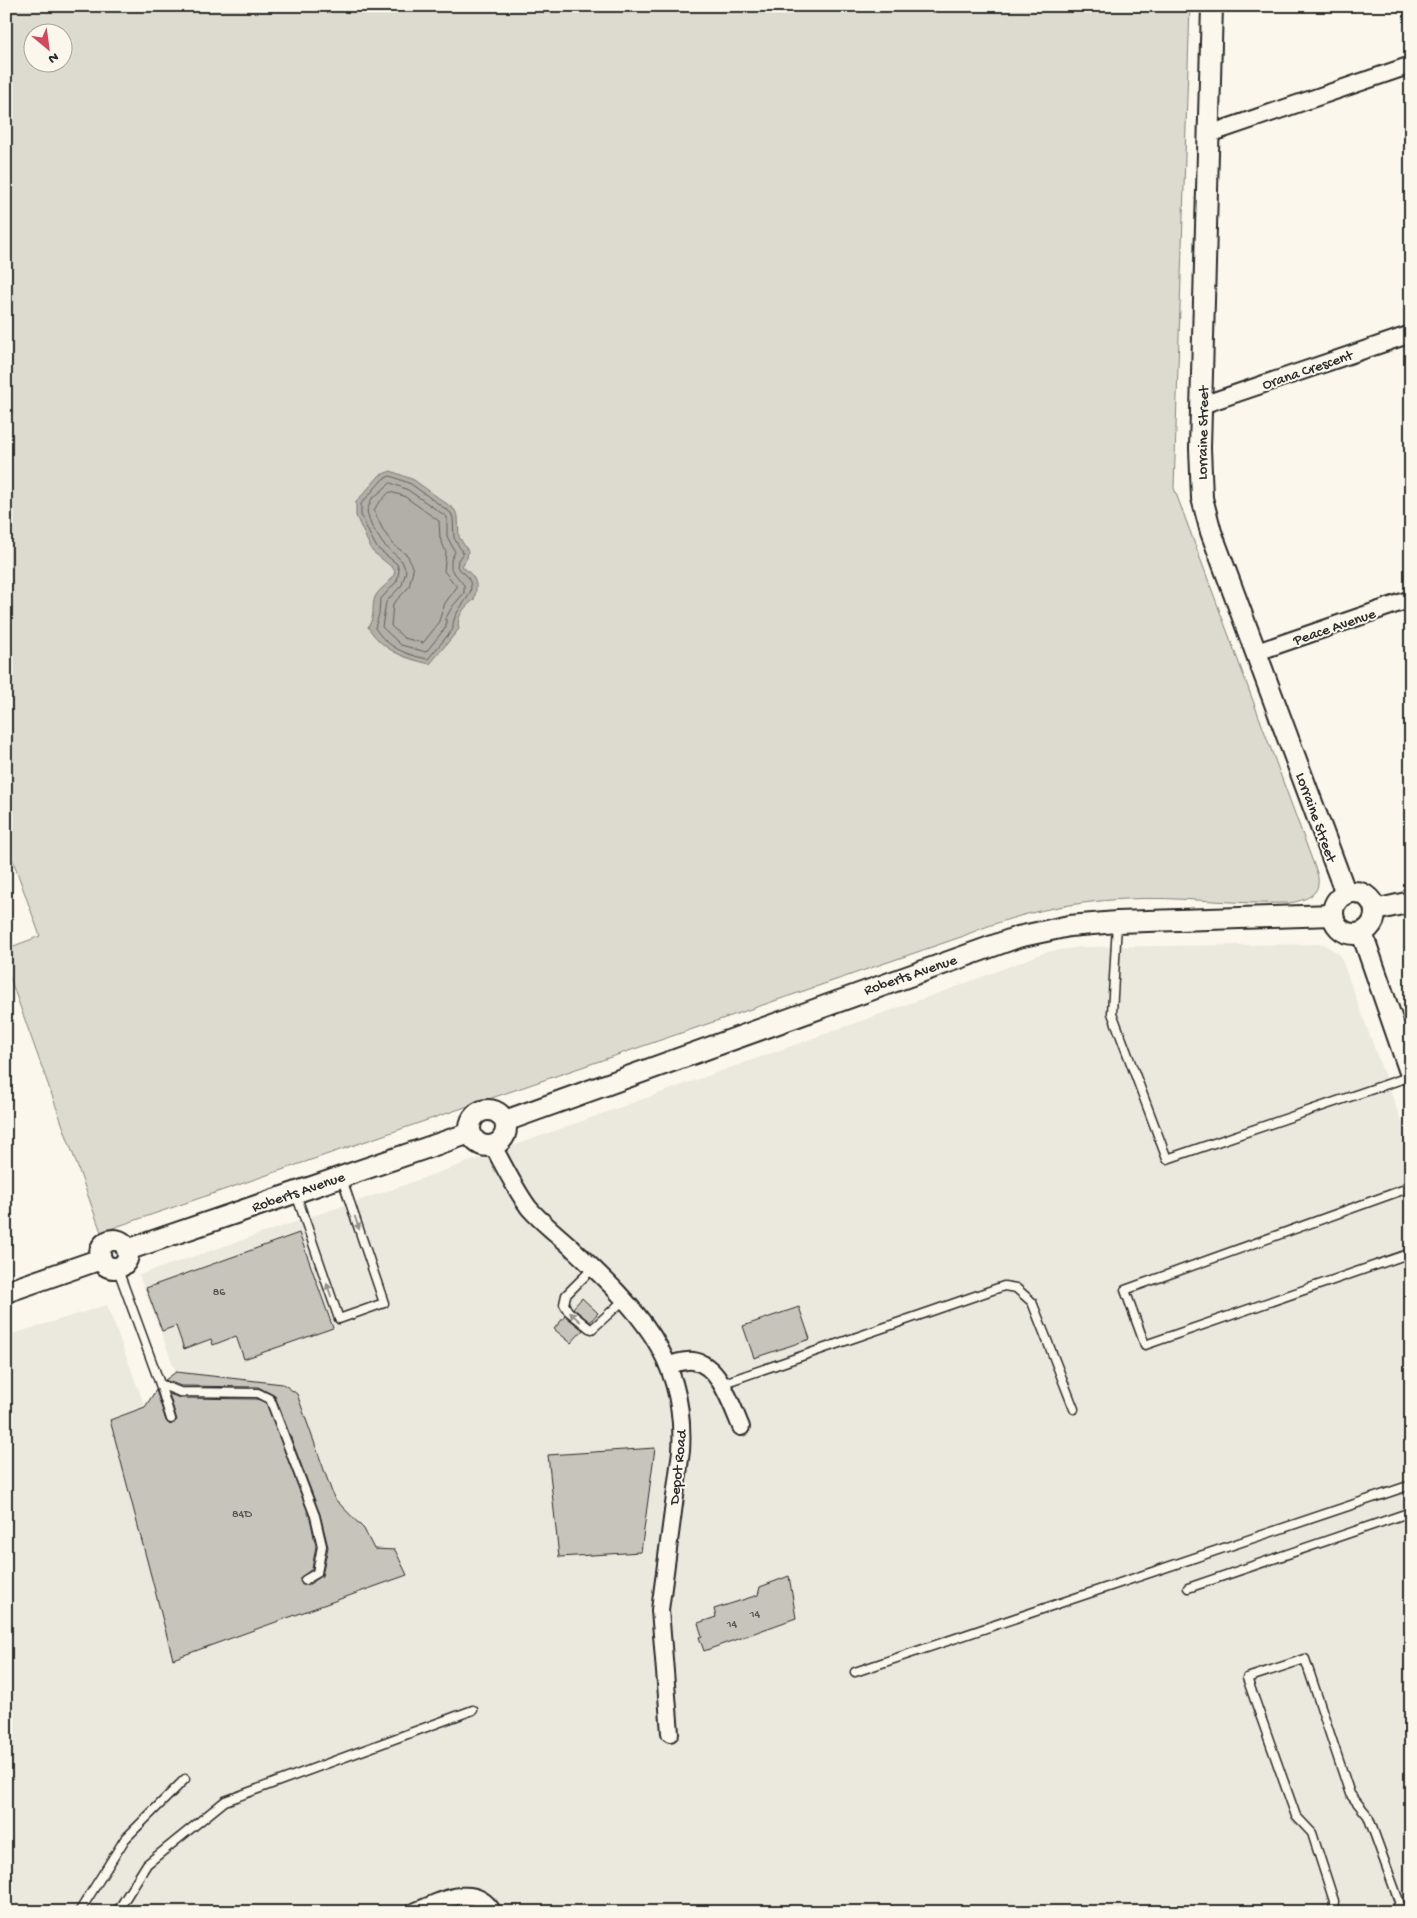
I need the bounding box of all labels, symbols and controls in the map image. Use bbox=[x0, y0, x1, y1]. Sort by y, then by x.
north arrow bbox=[22, 22, 72, 72]
text: N bbox=[45, 48, 61, 67]
street label: Orana Crescent bbox=[1260, 346, 1357, 395]
street label: Lorraine Street bbox=[1194, 384, 1214, 480]
street label: Peace Avenue bbox=[1290, 605, 1378, 651]
street label: Lorraine Street bbox=[1291, 770, 1340, 867]
street label: Roberts Avenue bbox=[862, 952, 960, 1000]
street label: Roberts Avenue bbox=[250, 1169, 348, 1217]
one-way arrow bbox=[353, 1216, 361, 1231]
one-way arrow bbox=[325, 1282, 333, 1297]
house number: 86 bbox=[213, 1286, 226, 1300]
one-way arrow bbox=[569, 1311, 582, 1322]
street label: Depot Road bbox=[666, 1428, 692, 1507]
house number: 84D bbox=[232, 1508, 252, 1522]
house number: 14 bbox=[749, 1608, 761, 1622]
house number: 14 bbox=[726, 1618, 738, 1632]

